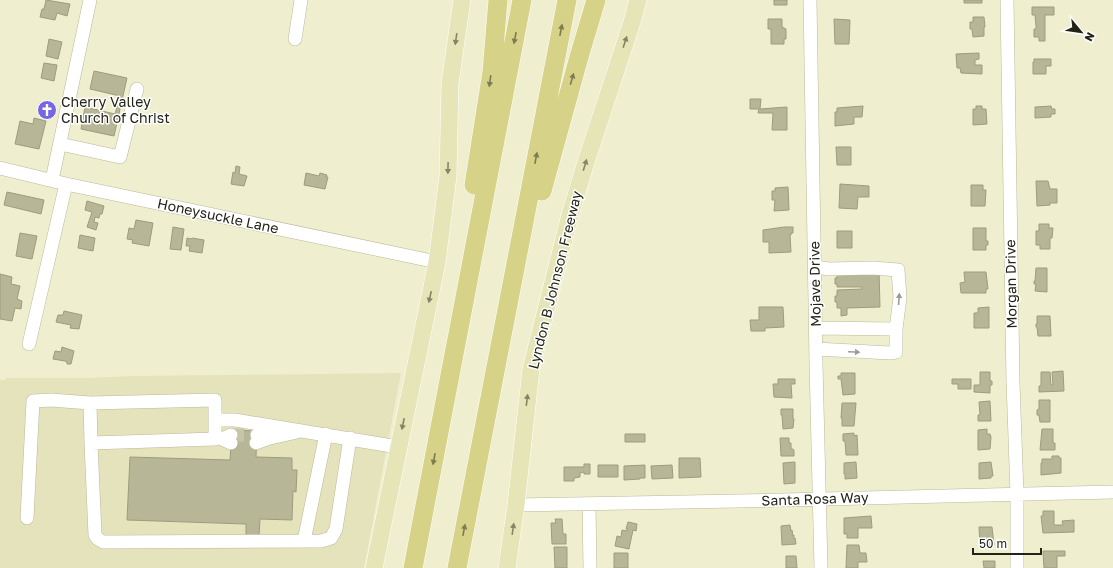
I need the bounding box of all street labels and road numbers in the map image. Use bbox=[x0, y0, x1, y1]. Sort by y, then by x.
street label: Lyndon B Johnson Freeway bbox=[524, 189, 585, 371]
street label: Honeysuckle Lane bbox=[156, 194, 280, 237]
street label: Morgan Drive bbox=[1001, 239, 1020, 329]
street label: Mojave Drive bbox=[805, 241, 824, 327]
street label: Santa Rosa Way bbox=[761, 488, 869, 509]

